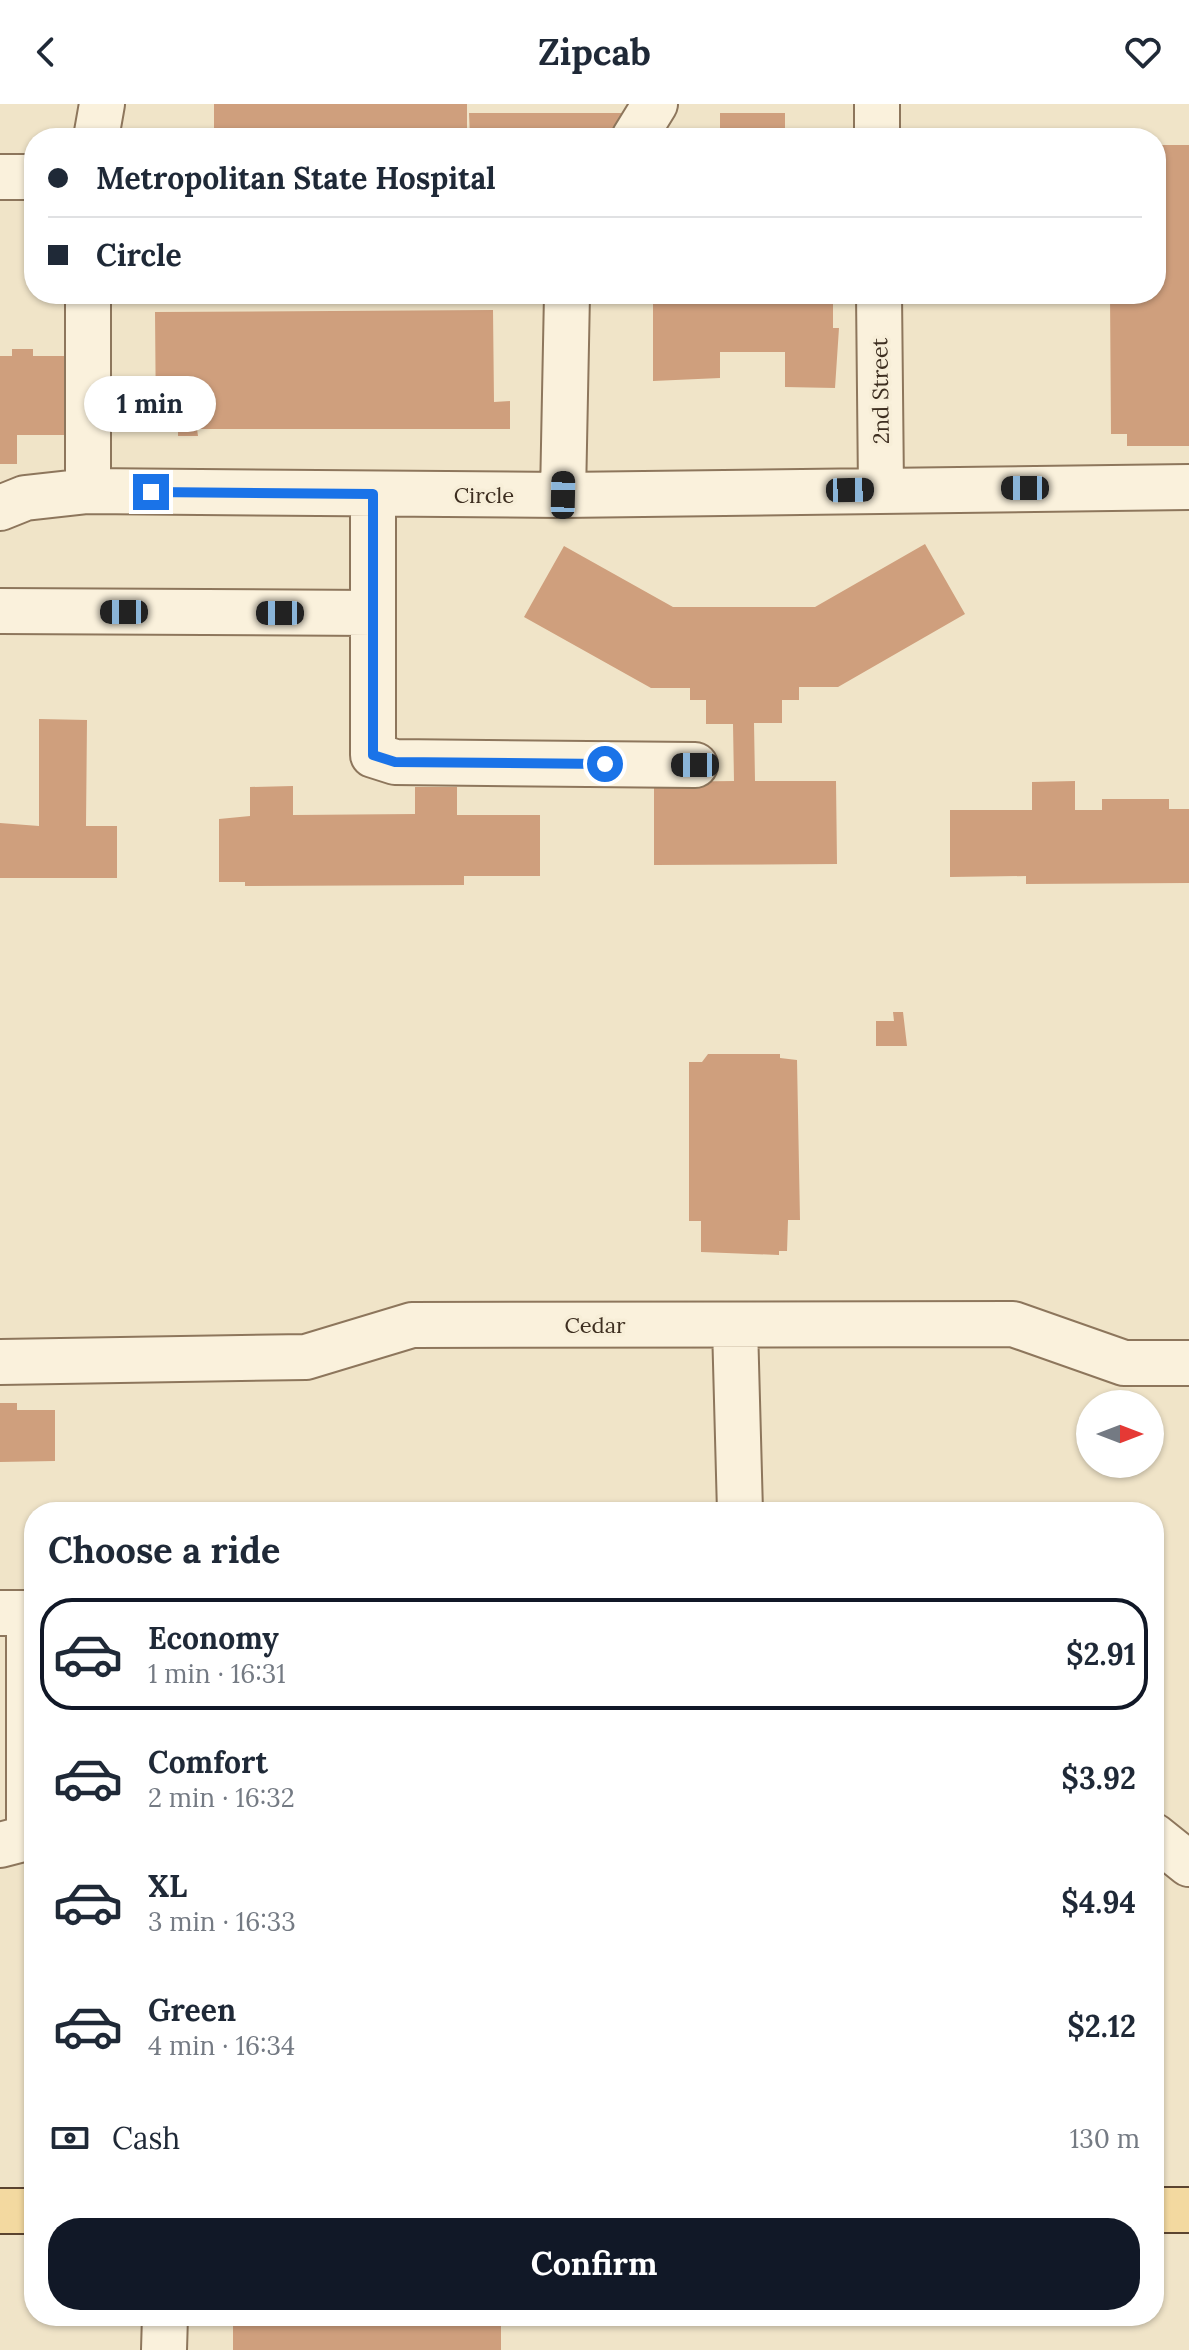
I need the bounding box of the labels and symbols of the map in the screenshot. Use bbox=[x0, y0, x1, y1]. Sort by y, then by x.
street label: 2nd Street bbox=[865, 337, 895, 444]
callout: 1 min bbox=[85, 376, 217, 432]
car bbox=[551, 471, 575, 519]
route end bbox=[133, 474, 169, 510]
car bbox=[1001, 476, 1049, 500]
car bbox=[826, 478, 874, 502]
street label: Circle bbox=[454, 481, 514, 509]
car bbox=[100, 600, 148, 624]
car bbox=[256, 601, 304, 625]
route start bbox=[587, 746, 623, 782]
car bbox=[671, 753, 719, 777]
street label: Cedar bbox=[564, 1311, 626, 1339]
north arrow bbox=[1076, 1390, 1164, 1478]

